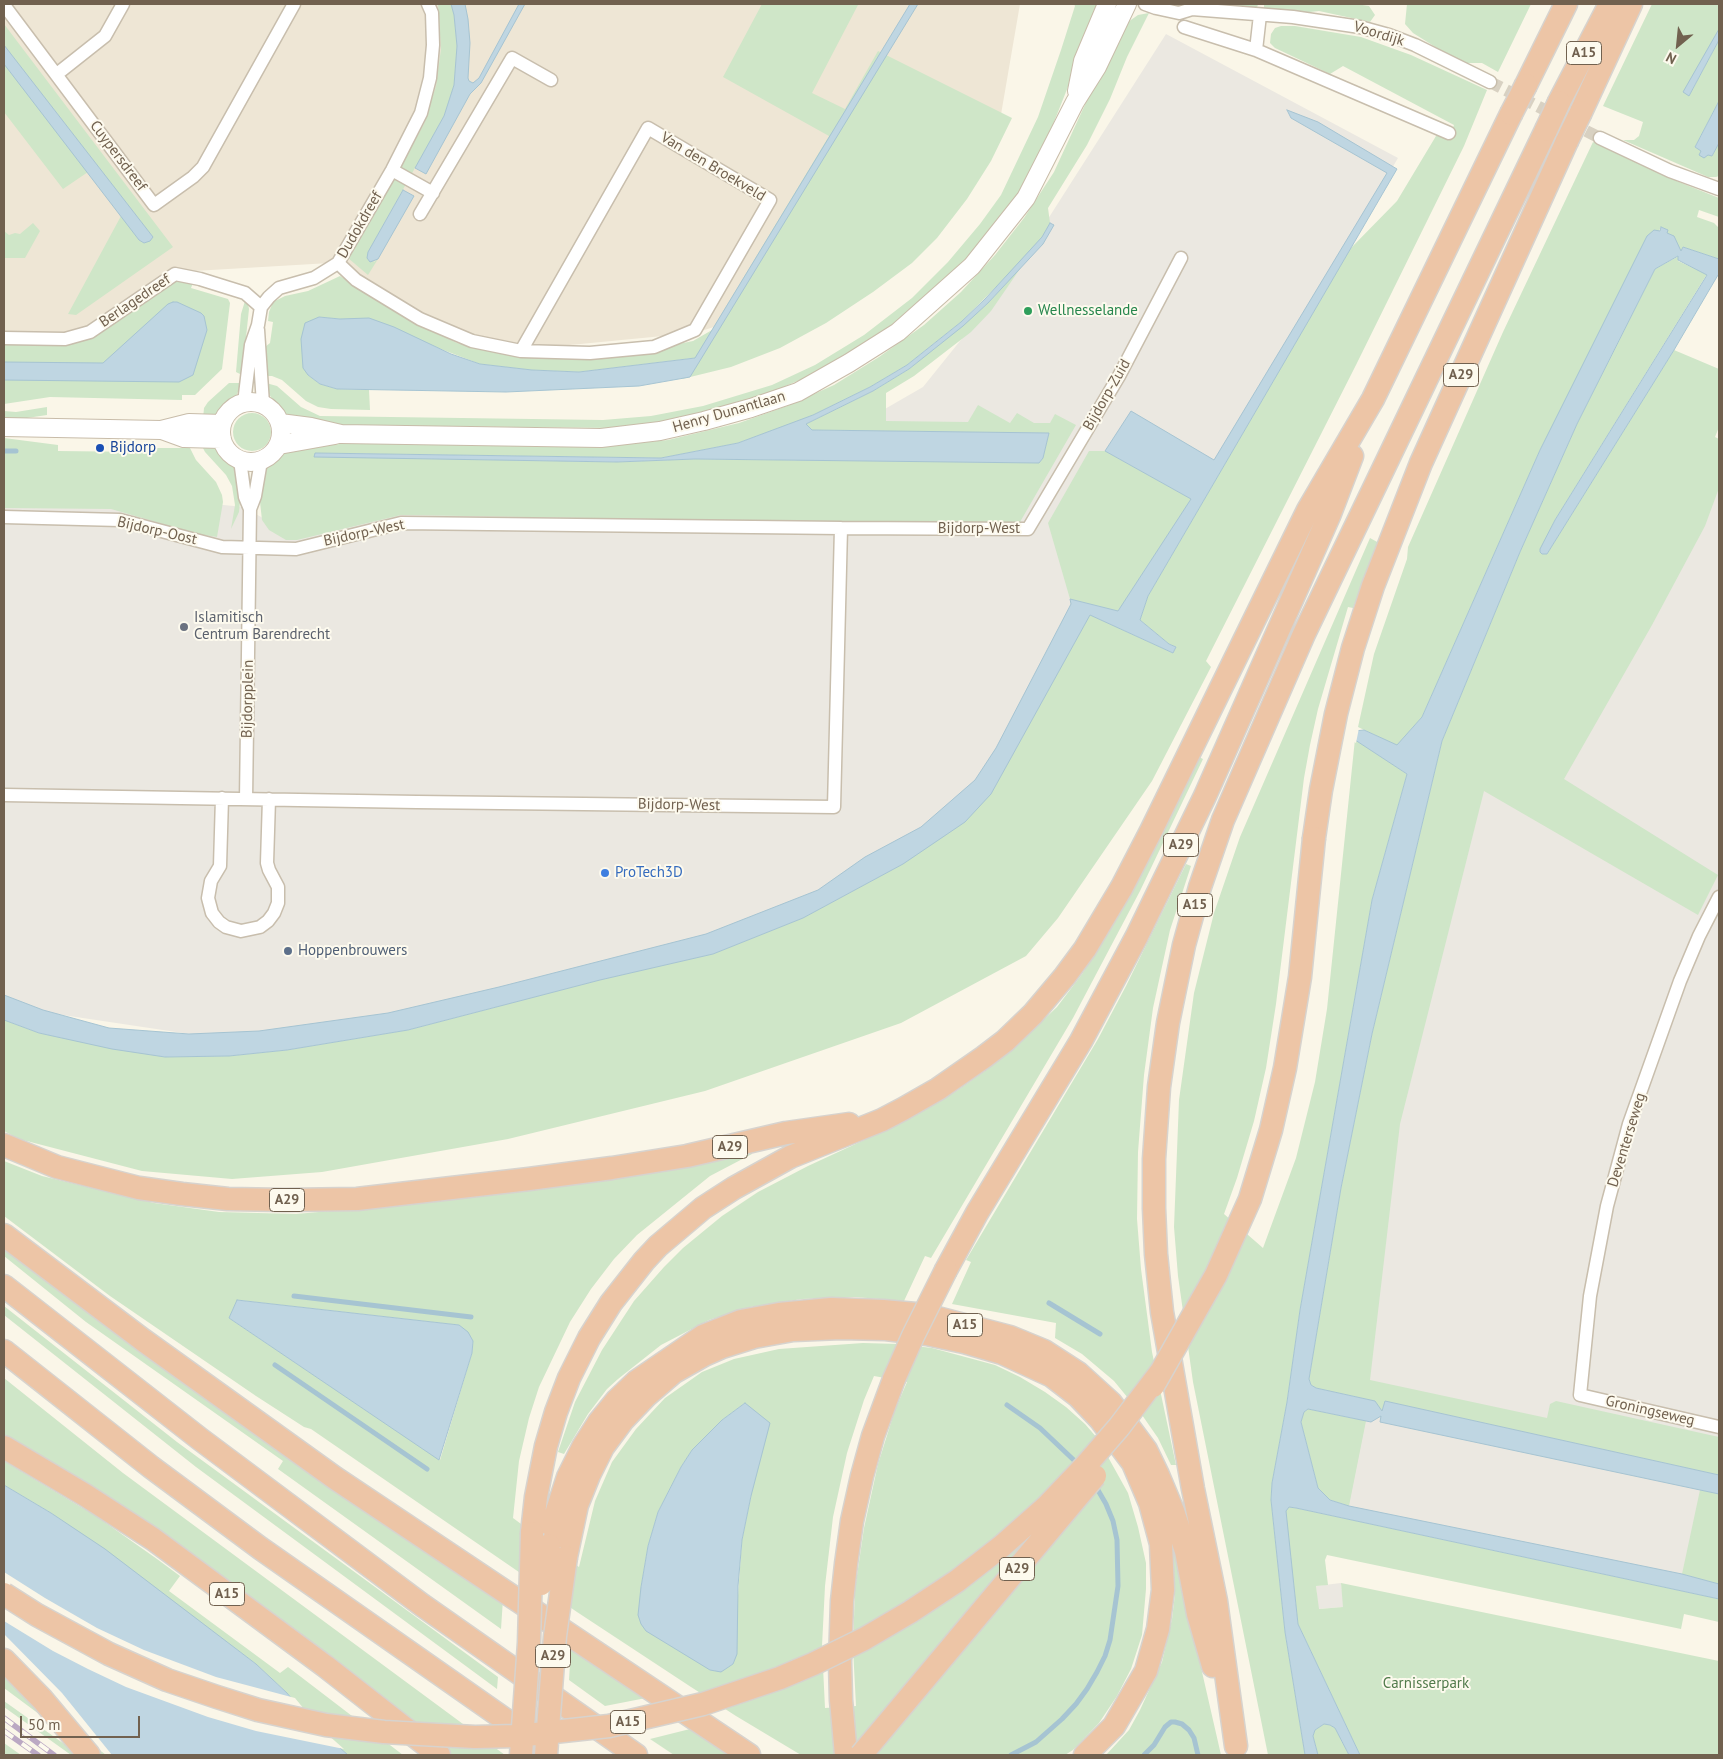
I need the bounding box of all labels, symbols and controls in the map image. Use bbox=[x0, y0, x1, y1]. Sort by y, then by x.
street label: Voordijk bbox=[1351, 18, 1407, 50]
north arrow bbox=[1653, 20, 1703, 70]
road number: A15 bbox=[1566, 42, 1602, 64]
text: N bbox=[1663, 48, 1679, 68]
street label: Cuypersdreef bbox=[86, 117, 150, 195]
street label: Van den Broekveld bbox=[657, 129, 769, 205]
street label: Dudokdreef bbox=[334, 188, 386, 262]
street label: Berlagedreef bbox=[96, 271, 174, 331]
place label: Wellnesselande bbox=[1038, 302, 1138, 320]
marker: Wellnesselande bbox=[1022, 305, 1034, 317]
street label: Bijdorp-Zuid bbox=[1079, 356, 1135, 434]
road number: A29 bbox=[1444, 364, 1478, 386]
street label: Henry Dunantlaan bbox=[671, 387, 787, 437]
place label: Bijdorp bbox=[110, 439, 156, 457]
marker: Bijdorp bbox=[94, 442, 106, 454]
street label: Bijdorp-Oost bbox=[115, 513, 199, 549]
street label: Bijdorp-West bbox=[322, 516, 406, 550]
street label: Bijdorp-West bbox=[938, 520, 1020, 538]
place label: Islamitisch Centrum Barendrecht bbox=[194, 609, 330, 644]
marker: Islamitisch Centrum Barendrecht bbox=[178, 621, 190, 633]
street label: Bijdorpplein bbox=[238, 660, 258, 738]
street label: Bijdorp-West bbox=[638, 795, 720, 815]
road number: A29 bbox=[1164, 834, 1198, 856]
place label: ProTech3D bbox=[615, 864, 683, 882]
marker: ProTech3D bbox=[599, 867, 611, 879]
road number: A15 bbox=[1178, 894, 1212, 916]
place label: Hoppenbrouwers bbox=[298, 942, 407, 960]
marker: Hoppenbrouwers bbox=[282, 945, 294, 957]
street label: Deventerseweg bbox=[1604, 1091, 1650, 1189]
road number: A29 bbox=[712, 1136, 748, 1158]
road number: A29 bbox=[270, 1188, 304, 1212]
road number: A15 bbox=[948, 1314, 982, 1336]
street label: Groningseweg bbox=[1604, 1392, 1696, 1430]
road number: A29 bbox=[1000, 1558, 1034, 1580]
road number: A15 bbox=[210, 1582, 244, 1606]
road number: A29 bbox=[536, 1644, 570, 1668]
park label: Carnisserpark bbox=[1383, 1675, 1469, 1693]
scale bar bbox=[22, 1706, 142, 1738]
road number: A15 bbox=[610, 1710, 646, 1734]
text: 50 m bbox=[28, 1715, 61, 1734]

